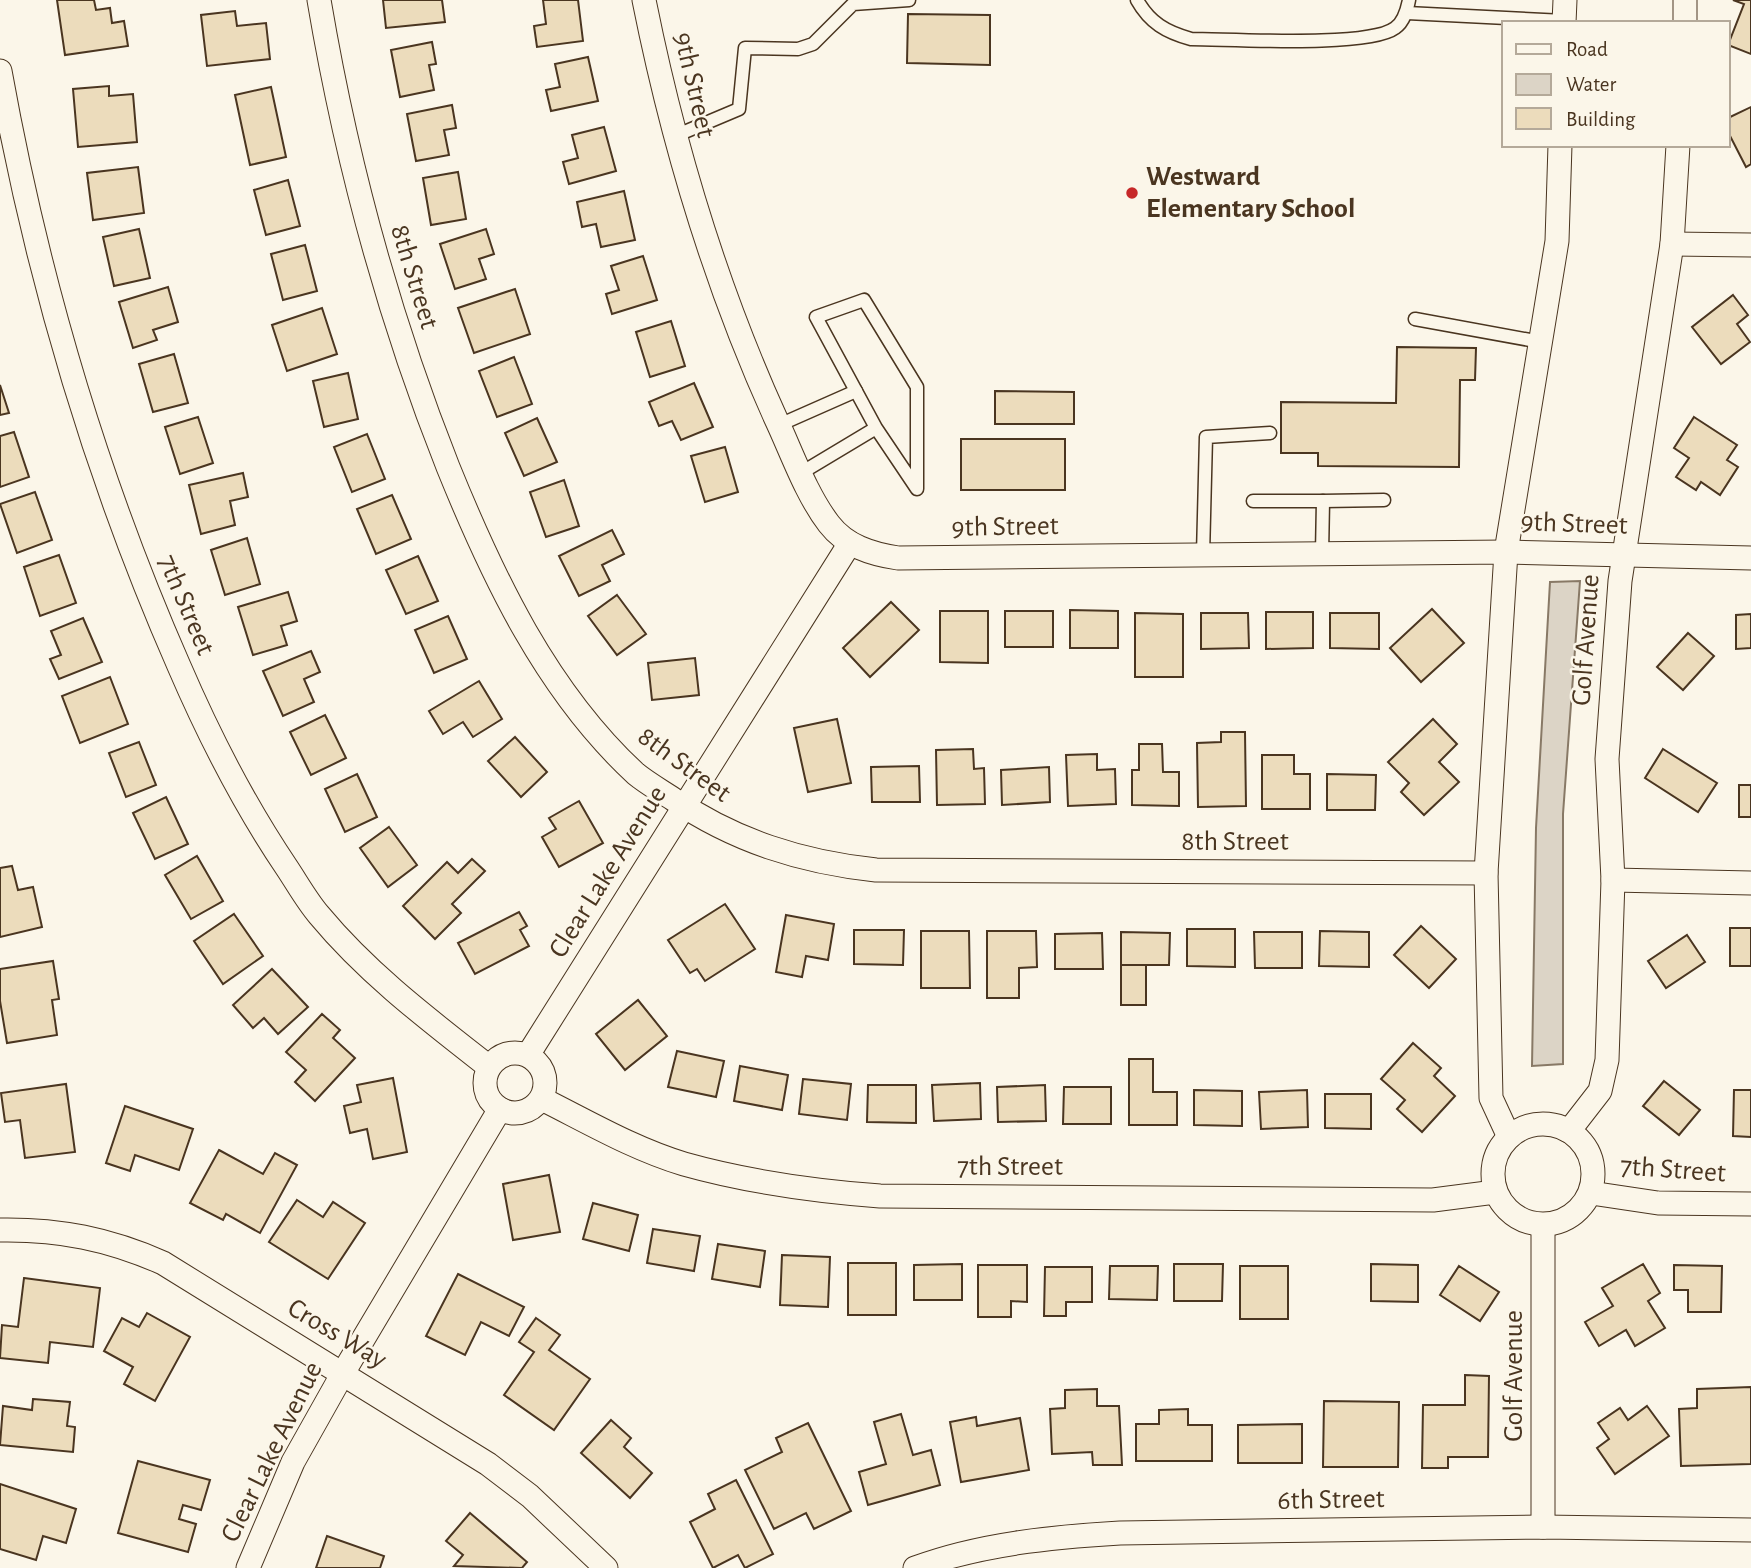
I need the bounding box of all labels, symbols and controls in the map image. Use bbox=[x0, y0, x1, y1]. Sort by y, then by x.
legend bbox=[1502, 21, 1730, 147]
street label: 9th Street bbox=[668, 30, 720, 140]
text: Road bbox=[1566, 39, 1608, 60]
text: Water bbox=[1566, 74, 1616, 95]
text: Building bbox=[1566, 109, 1636, 130]
place label: Westward Elementary School bbox=[1146, 163, 1355, 223]
marker: Westward Elementary School bbox=[1124, 185, 1140, 201]
street label: 8th Street bbox=[385, 222, 443, 332]
street label: 9th Street bbox=[1520, 508, 1628, 540]
street label: 9th Street bbox=[951, 512, 1059, 542]
street label: 7th Street bbox=[152, 551, 220, 659]
street label: Golf Avenue bbox=[1567, 573, 1605, 707]
street label: 8th Street bbox=[632, 722, 736, 808]
street label: Clear Lake Avenue bbox=[544, 781, 672, 963]
street label: 8th Street bbox=[1181, 828, 1289, 856]
street label: 7th Street bbox=[1619, 1152, 1727, 1188]
street label: 7th Street bbox=[957, 1153, 1063, 1181]
street label: Cross Way bbox=[283, 1294, 391, 1374]
street label: Golf Avenue bbox=[1500, 1310, 1528, 1442]
street label: Clear Lake Avenue bbox=[216, 1357, 328, 1547]
street label: 6th Street bbox=[1277, 1485, 1385, 1515]

